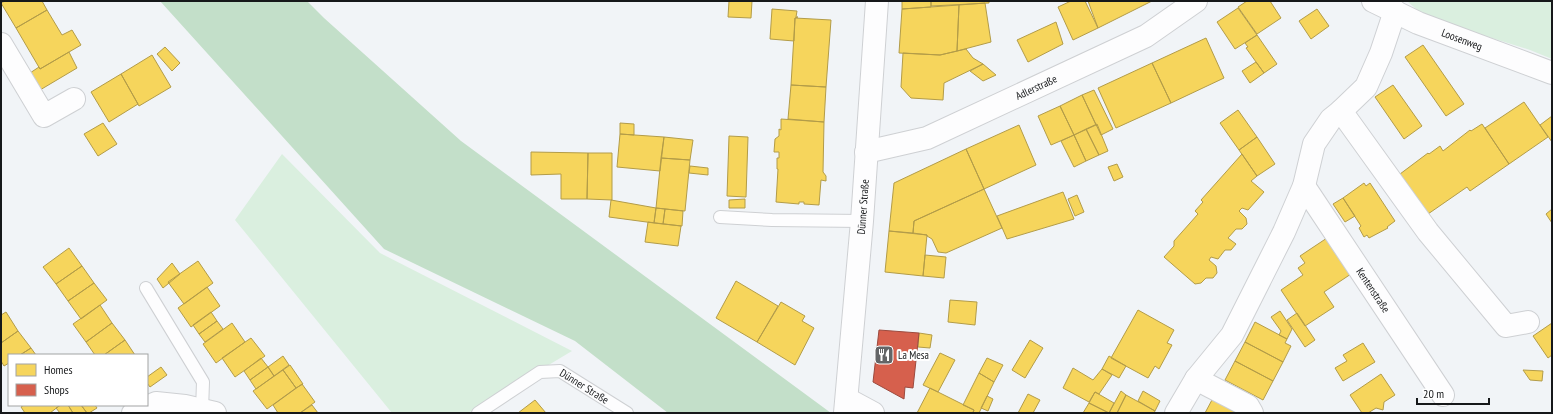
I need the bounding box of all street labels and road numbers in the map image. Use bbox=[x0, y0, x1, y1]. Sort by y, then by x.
street label: Loosenweg bbox=[1440, 25, 1484, 53]
street label: Adlerstraße bbox=[1013, 71, 1060, 103]
street label: Dünner Straße bbox=[854, 178, 872, 235]
street label: Kentenstraße bbox=[1353, 265, 1393, 315]
street label: Dünner Straße bbox=[557, 366, 612, 407]

